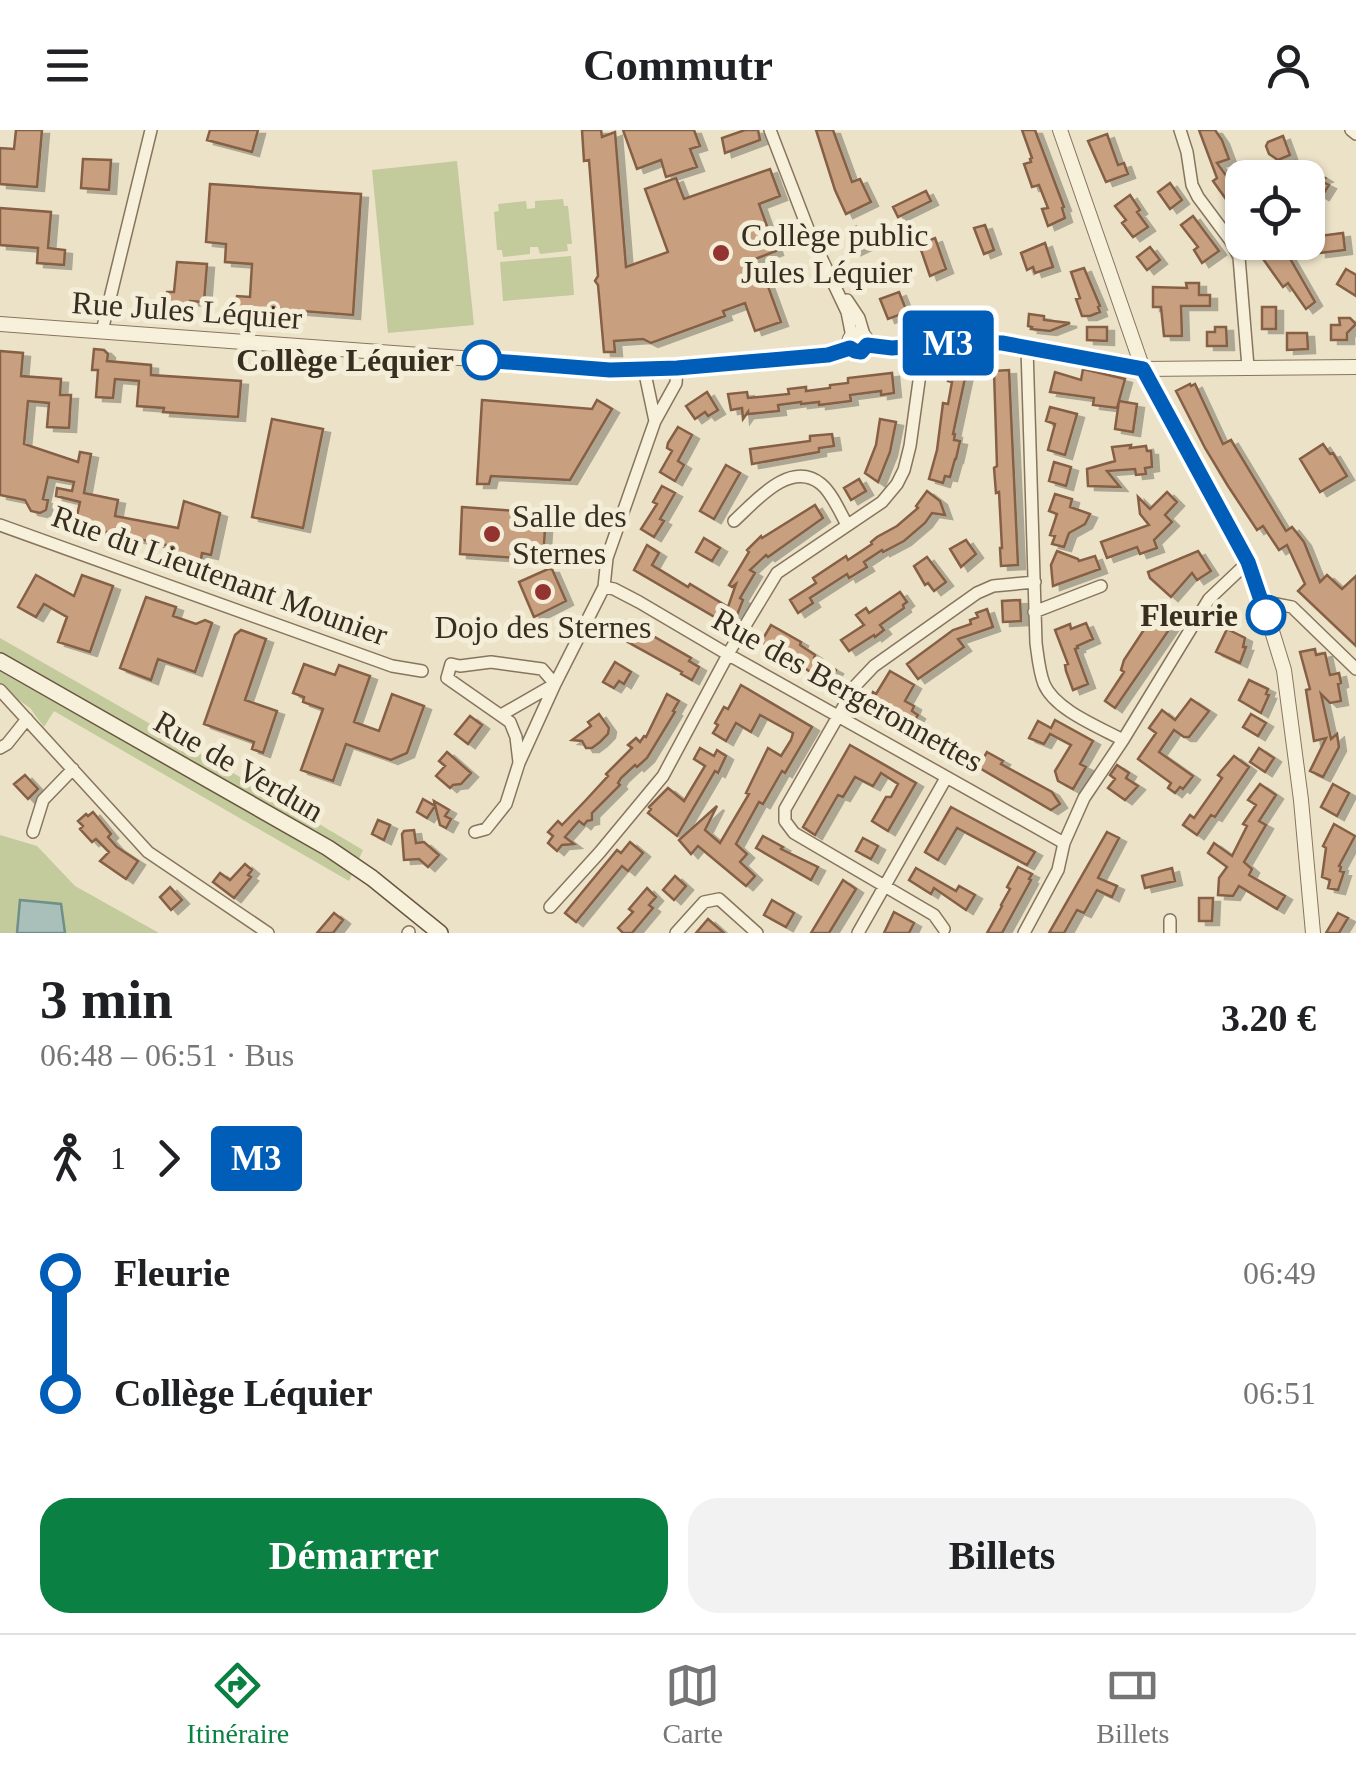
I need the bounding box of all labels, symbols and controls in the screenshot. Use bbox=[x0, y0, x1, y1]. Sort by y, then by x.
icon: menu bbox=[40, 38, 95, 93]
icon: person bbox=[1261, 38, 1316, 93]
text: Commutr bbox=[583, 40, 773, 90]
map controls bbox=[1225, 160, 1325, 260]
button: locate bbox=[1225, 160, 1325, 260]
place label: Collège public Jules Léquier bbox=[741, 217, 929, 290]
marker: Collège public Jules Léquier bbox=[710, 242, 732, 264]
street label: Rue Jules Léquier bbox=[71, 284, 304, 336]
line badge: M3 bbox=[903, 310, 993, 376]
text: M3 bbox=[923, 324, 973, 363]
marker: Collège Léquier bbox=[463, 341, 501, 379]
place label: Collège Léquier bbox=[236, 342, 454, 378]
street label: Rue du Lieutenant Mounier bbox=[47, 497, 393, 653]
place label: Salle des Sternes bbox=[512, 498, 627, 571]
marker: Salle des Sternes bbox=[481, 523, 503, 545]
marker: Dojo des Sternes bbox=[532, 581, 554, 603]
marker: Fleurie bbox=[1247, 596, 1285, 634]
place label: Fleurie bbox=[1140, 597, 1238, 633]
street label: Rue des Bergeronnettes bbox=[707, 601, 989, 779]
place label: Dojo des Sternes bbox=[435, 609, 651, 645]
street label: Rue de Verdun bbox=[148, 703, 330, 829]
text: 3 min bbox=[40, 969, 173, 1030]
text: 3.20 € bbox=[1221, 997, 1316, 1039]
text: 06:48 – 06:51 · Bus bbox=[40, 1037, 294, 1073]
icon: walk bbox=[40, 1131, 95, 1186]
icon: forward bbox=[141, 1131, 196, 1186]
text: M3 bbox=[231, 1139, 282, 1178]
text: 1 bbox=[110, 1140, 126, 1176]
text: Fleurie bbox=[114, 1252, 230, 1294]
text: 06:49 bbox=[1243, 1255, 1316, 1291]
text: Collège Léquier bbox=[114, 1372, 373, 1414]
text: 06:51 bbox=[1243, 1375, 1316, 1411]
button: Démarrer bbox=[40, 1498, 668, 1613]
button: Billets bbox=[688, 1498, 1316, 1613]
tab: Itinéraire bbox=[187, 1658, 289, 1750]
tab: Carte bbox=[662, 1658, 723, 1750]
tab: Billets bbox=[1096, 1658, 1169, 1750]

